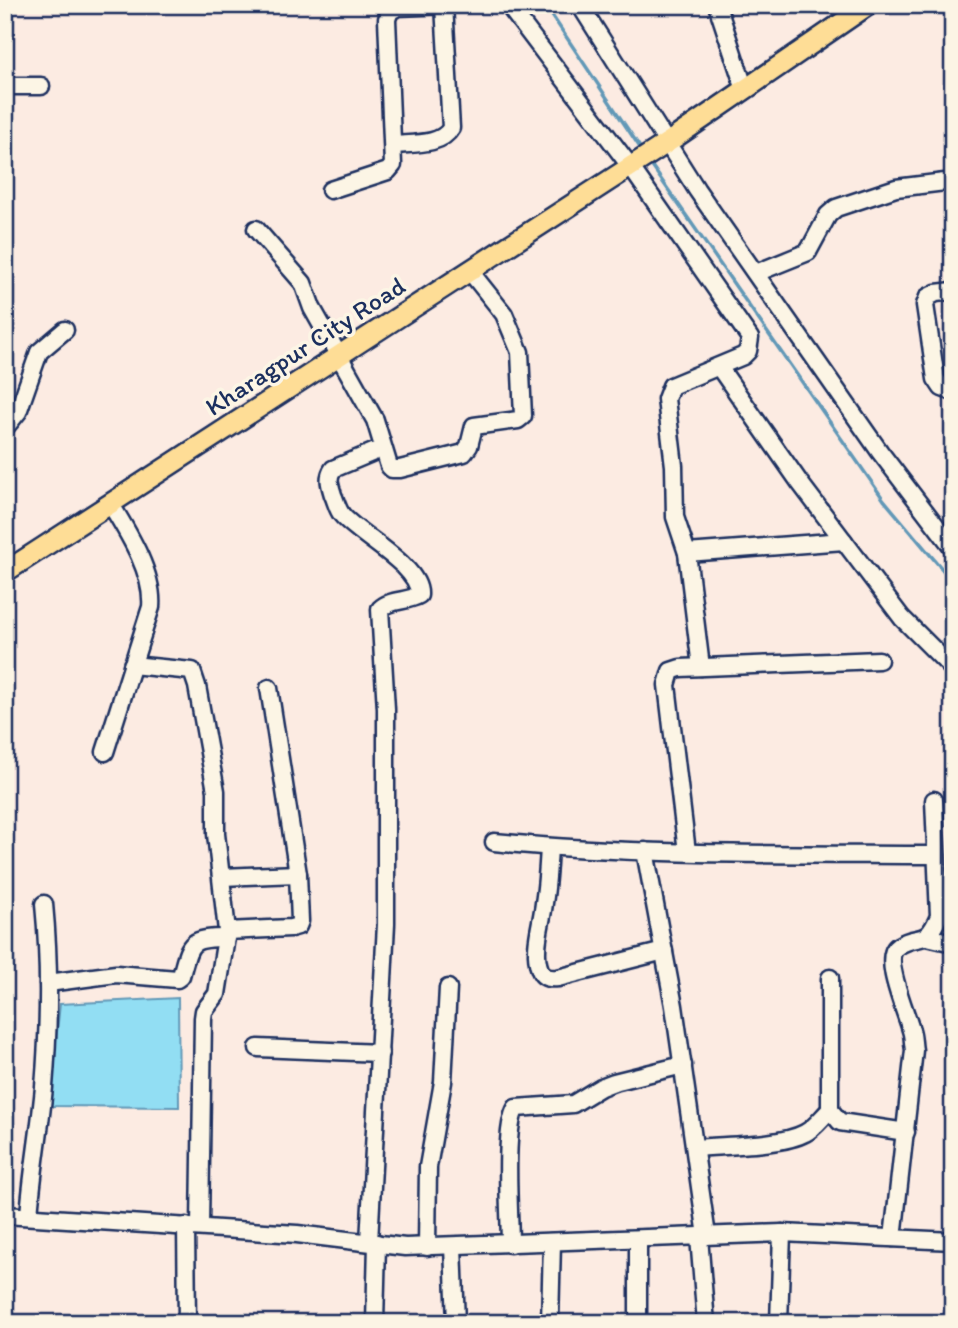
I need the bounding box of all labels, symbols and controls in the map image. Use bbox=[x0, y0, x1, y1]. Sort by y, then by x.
street label: Kharagpur City Road bbox=[199, 269, 411, 423]

